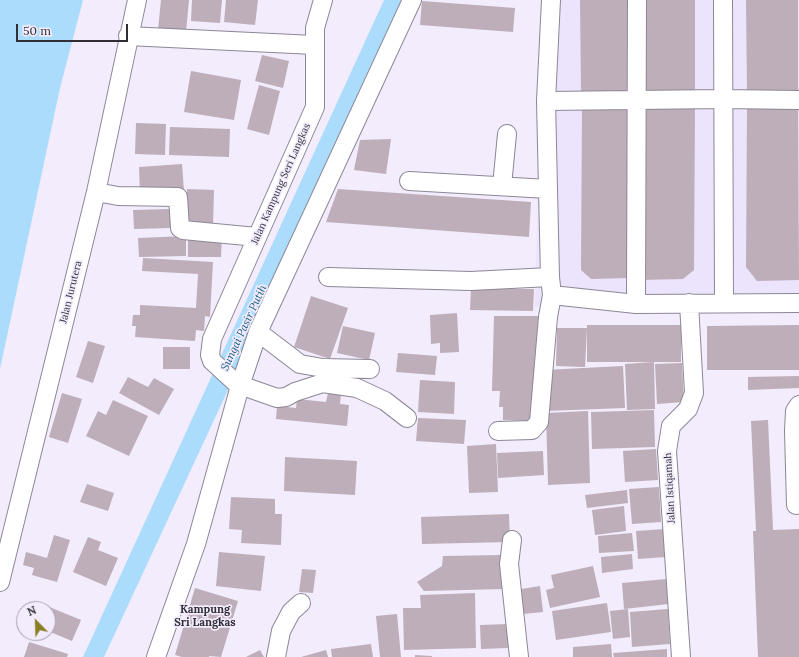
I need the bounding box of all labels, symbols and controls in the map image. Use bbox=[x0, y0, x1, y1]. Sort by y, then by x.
scale bar bbox=[18, 16, 130, 42]
text: 50 m bbox=[23, 23, 51, 38]
street label: Jalan Kampung Seri Langkas bbox=[249, 122, 313, 246]
street label: Jalan Jurutera bbox=[57, 259, 85, 325]
water label: Sungai Pasir Putih bbox=[218, 283, 270, 373]
street label: Jalan Istiqamah bbox=[662, 452, 678, 524]
north arrow bbox=[16, 601, 56, 641]
text: N bbox=[25, 603, 38, 619]
district label: Kampung Sri Langkas bbox=[174, 603, 236, 629]

